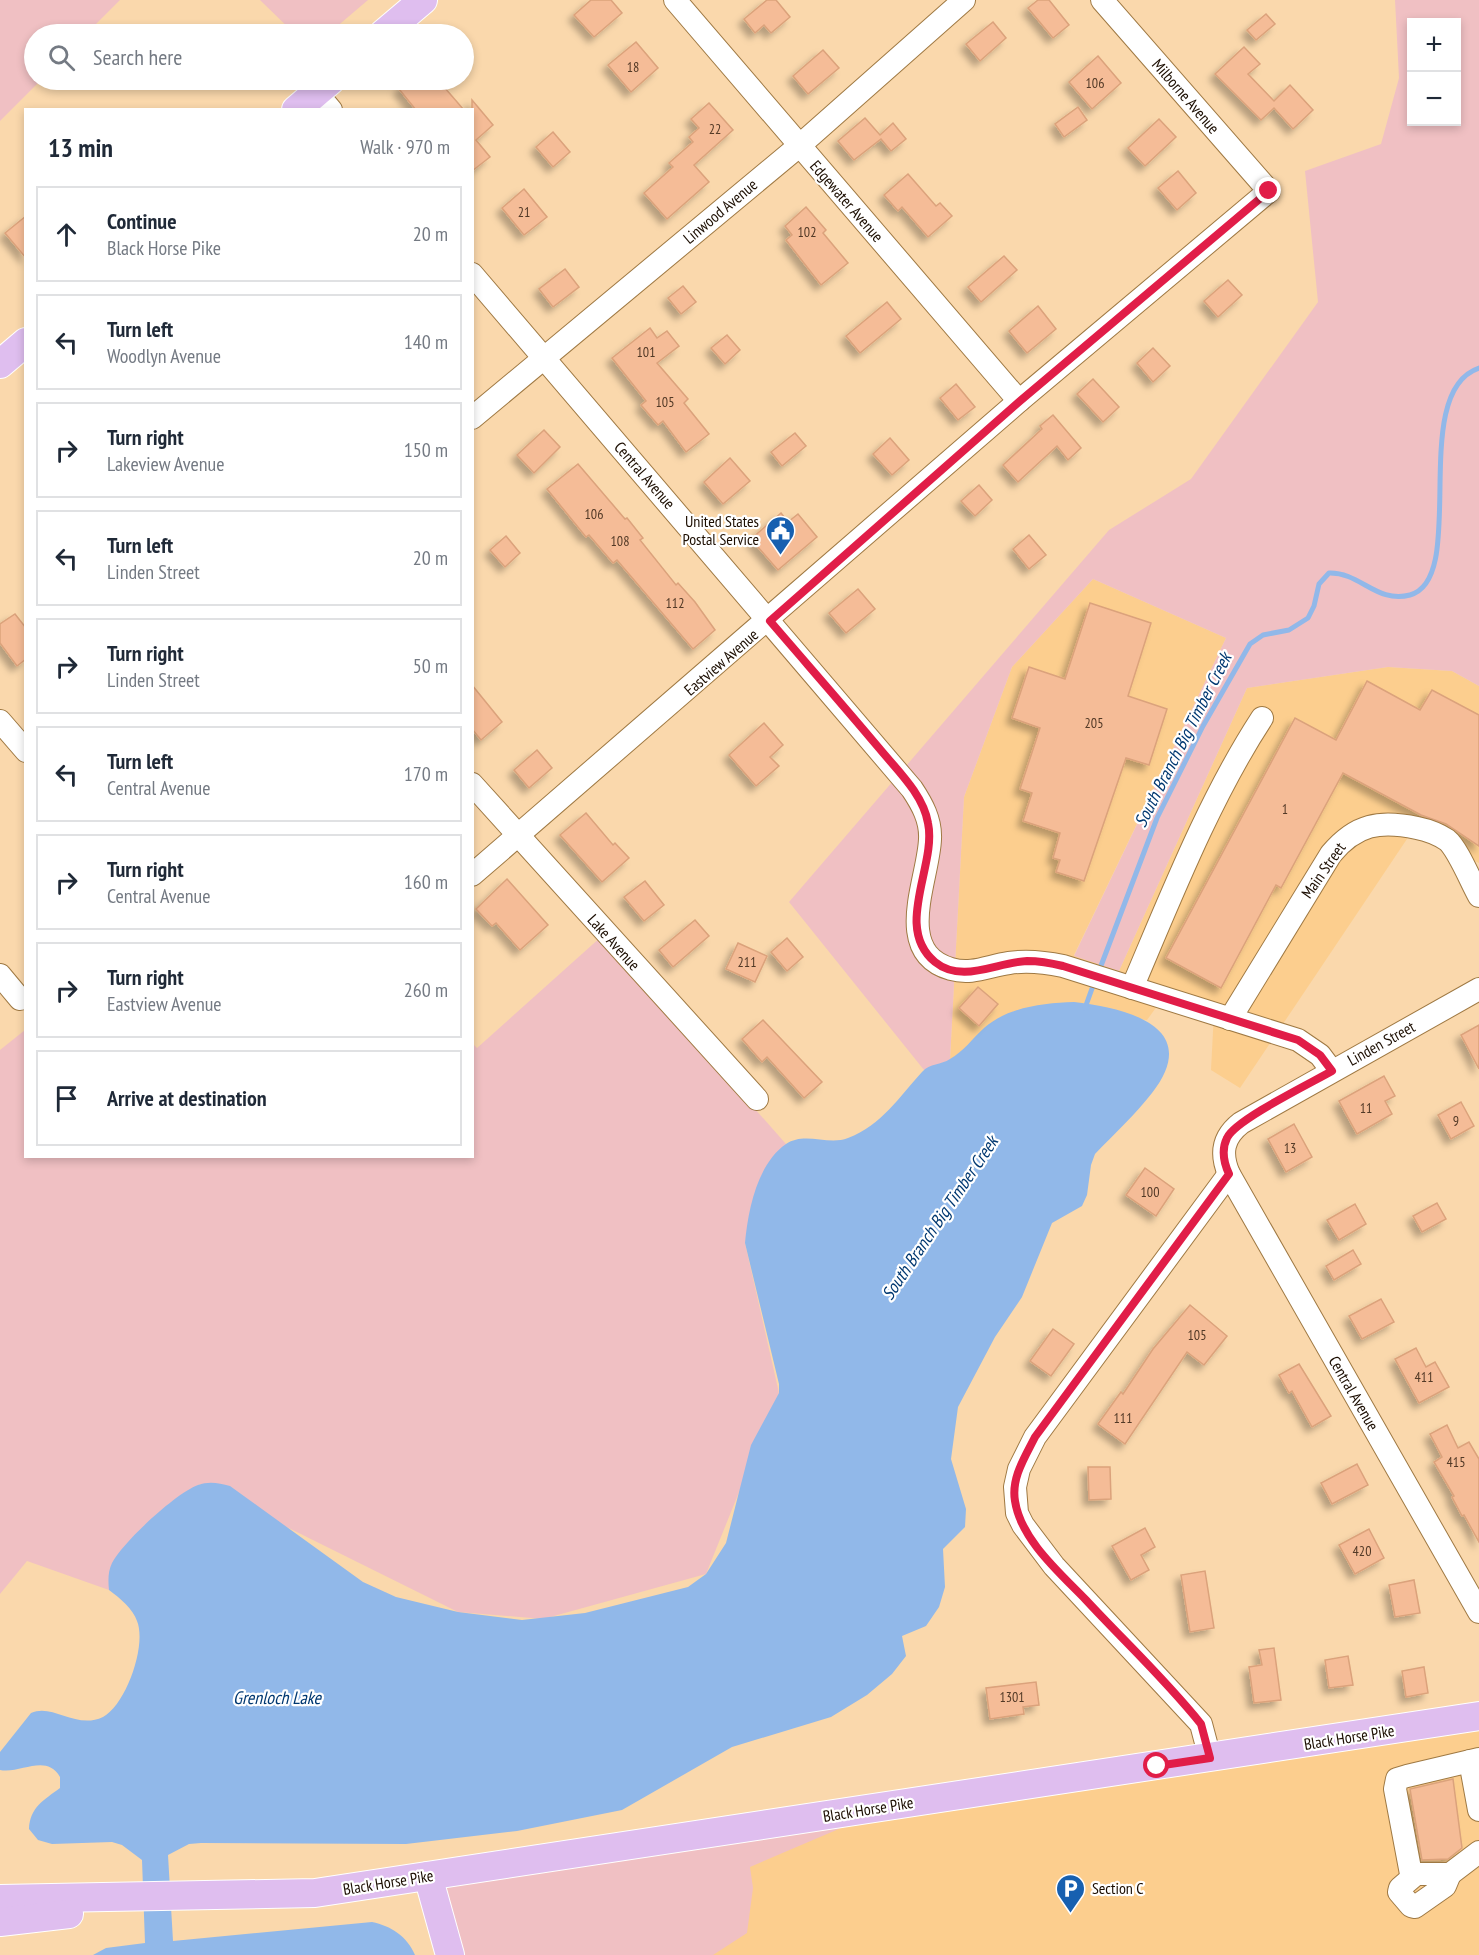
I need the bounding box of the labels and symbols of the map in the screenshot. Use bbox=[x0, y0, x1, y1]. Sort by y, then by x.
street label: Milborne Avenue bbox=[1148, 54, 1224, 138]
house number: 18 bbox=[627, 58, 639, 76]
house number: 106 bbox=[1086, 74, 1104, 92]
house number: 22 bbox=[709, 120, 721, 138]
street label: Edgewater Avenue bbox=[806, 156, 888, 246]
street label: Linwood Avenue bbox=[679, 174, 761, 248]
route end bbox=[1255, 177, 1281, 203]
house number: 21 bbox=[518, 203, 530, 221]
house number: 102 bbox=[798, 223, 816, 241]
house number: 101 bbox=[637, 343, 655, 361]
house number: 105 bbox=[656, 393, 674, 411]
street label: Central Avenue bbox=[610, 437, 680, 513]
house number: 106 bbox=[585, 505, 603, 523]
place label: United States Postal Service bbox=[682, 511, 759, 549]
public building icon: United States Postal Service bbox=[764, 514, 796, 556]
house number: 108 bbox=[611, 532, 629, 550]
house number: 112 bbox=[666, 594, 684, 612]
street label: Eastview Avenue bbox=[680, 624, 762, 700]
water label: South Branch Big Timber Creek bbox=[1129, 647, 1237, 831]
house number: 205 bbox=[1085, 714, 1103, 732]
house number: 1 bbox=[1282, 800, 1288, 818]
street label: Main Street bbox=[1297, 838, 1350, 902]
street label: Lake Avenue bbox=[584, 910, 644, 974]
house number: 211 bbox=[738, 953, 756, 971]
street label: Linden Street bbox=[1344, 1016, 1419, 1070]
house number: 11 bbox=[1360, 1099, 1372, 1117]
house number: 9 bbox=[1453, 1112, 1459, 1130]
water label: South Branch Big Timber Creek bbox=[876, 1130, 1004, 1304]
house number: 13 bbox=[1284, 1139, 1296, 1157]
house number: 100 bbox=[1141, 1183, 1159, 1201]
house number: 105 bbox=[1188, 1326, 1206, 1344]
street label: Central Avenue bbox=[1325, 1352, 1383, 1434]
house number: 411 bbox=[1415, 1368, 1433, 1386]
house number: 111 bbox=[1114, 1409, 1132, 1427]
house number: 415 bbox=[1447, 1453, 1465, 1471]
house number: 420 bbox=[1353, 1542, 1371, 1560]
water label: Grenloch Lake bbox=[233, 1686, 323, 1709]
house number: 1301 bbox=[999, 1688, 1025, 1706]
street label: Black Horse Pike bbox=[1302, 1720, 1396, 1754]
route start bbox=[1143, 1752, 1169, 1778]
street label: Black Horse Pike bbox=[821, 1792, 915, 1826]
street label: Black Horse Pike bbox=[341, 1865, 435, 1899]
parking icon: Section C bbox=[1055, 1872, 1087, 1914]
place label: Section C bbox=[1092, 1878, 1144, 1898]

